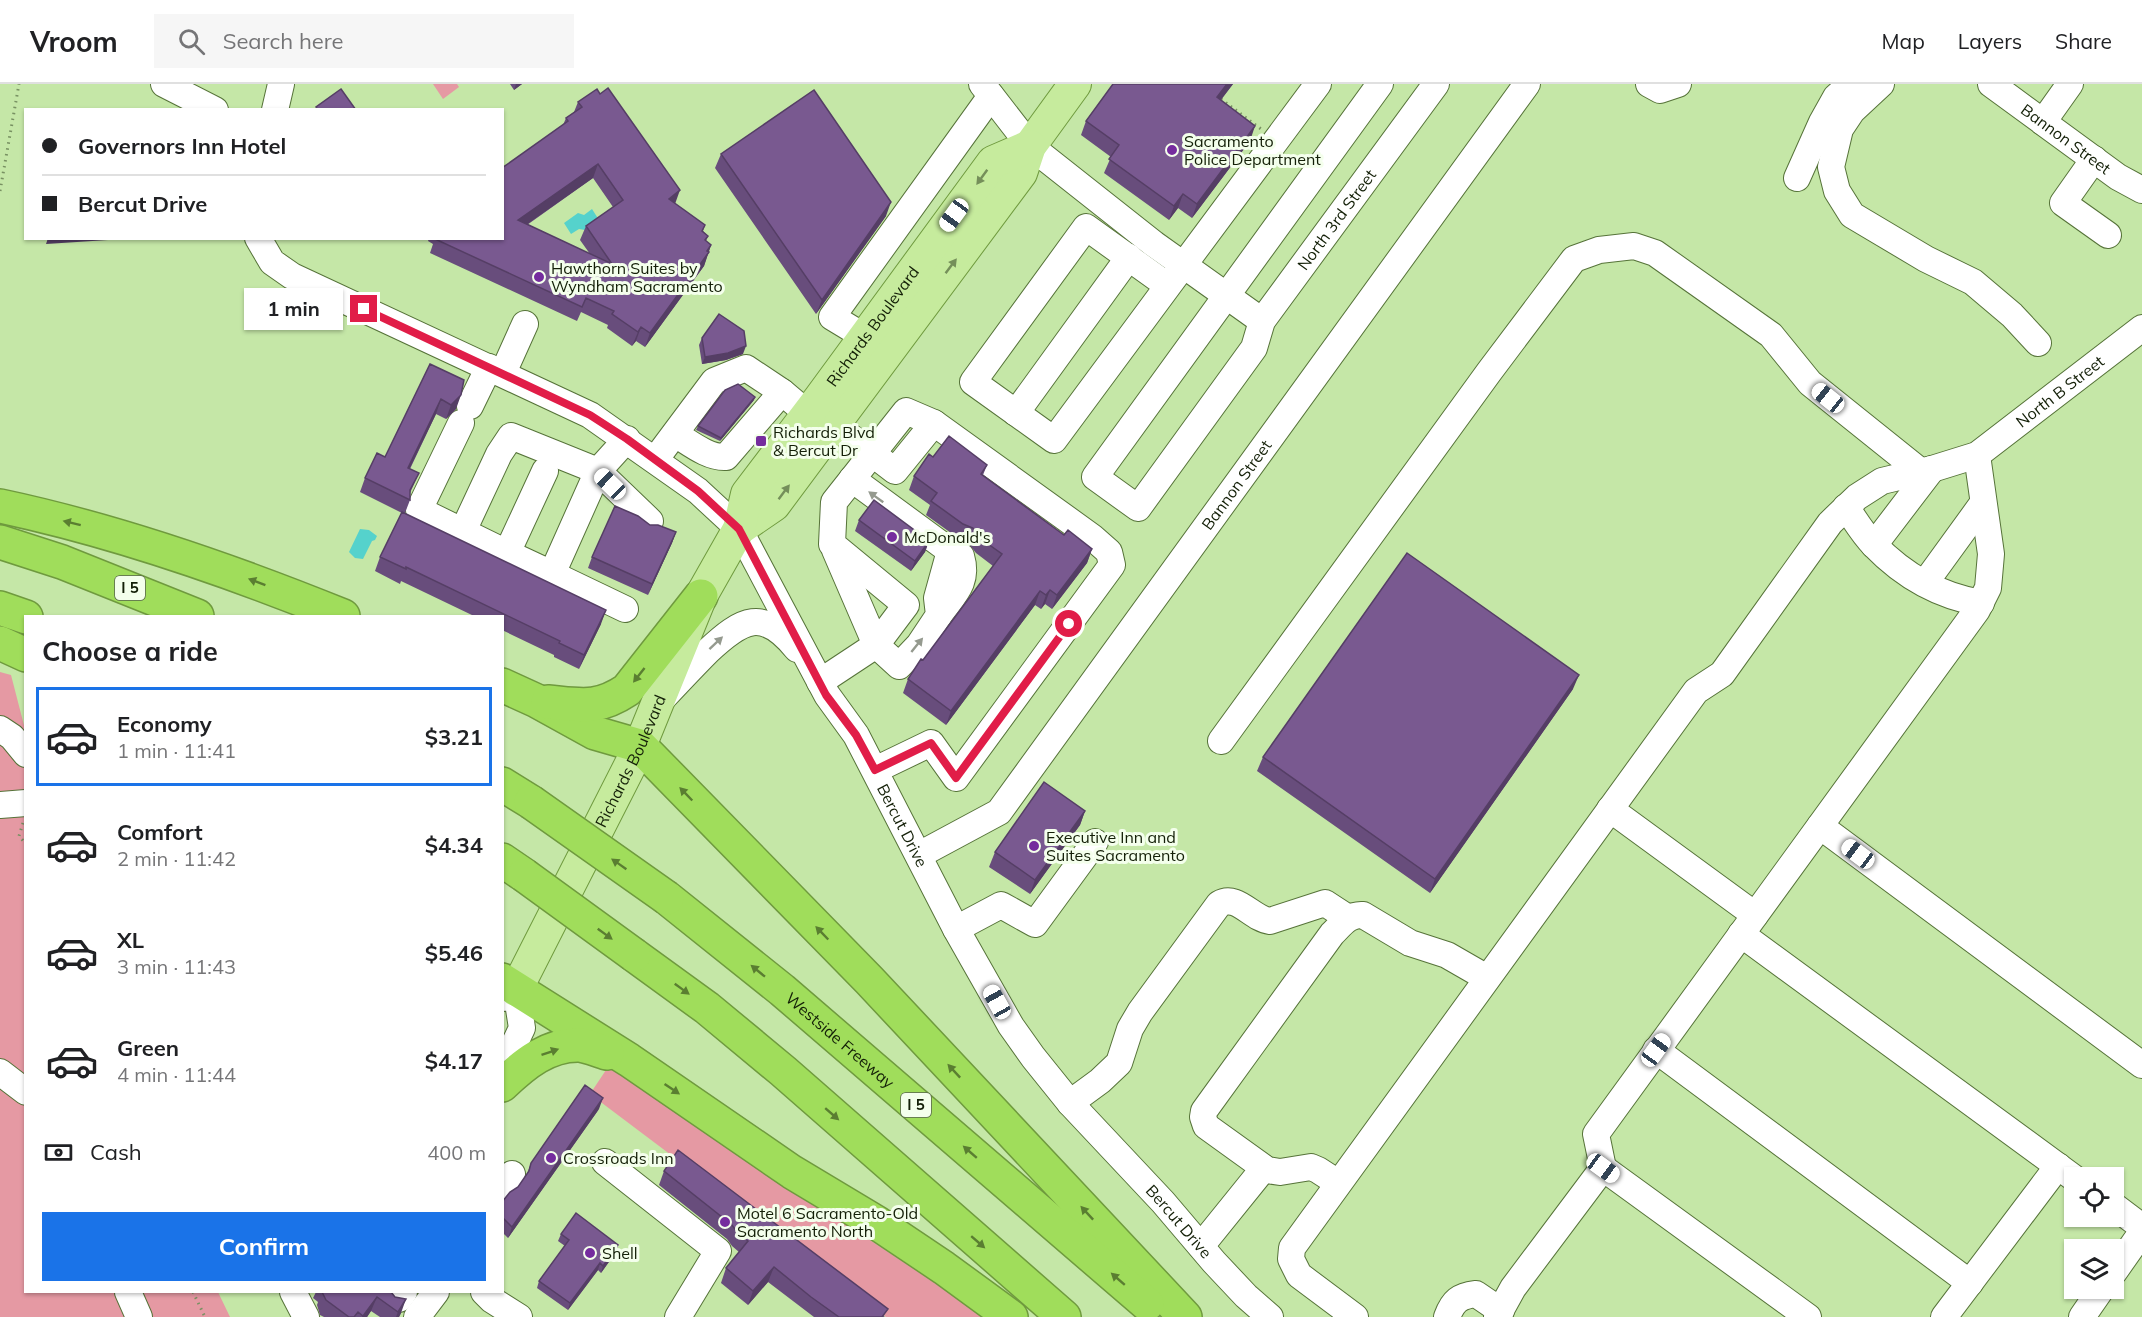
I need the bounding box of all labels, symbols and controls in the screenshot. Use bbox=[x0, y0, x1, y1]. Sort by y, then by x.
search box bbox=[154, 14, 574, 68]
text: Vroom bbox=[30, 24, 118, 59]
icon: search bbox=[175, 25, 208, 58]
text: Search here bbox=[223, 27, 344, 55]
text: Map bbox=[1882, 28, 1925, 54]
text: Layers bbox=[1958, 28, 2022, 54]
text: Share bbox=[2055, 28, 2112, 54]
street label: Bannon Street bbox=[2017, 99, 2115, 179]
place label: Sacramento Police Department bbox=[1184, 131, 1321, 169]
text: Governors Inn Hotel bbox=[78, 132, 286, 160]
marker: Sacramento Police Department bbox=[1165, 143, 1179, 157]
street label: North 3rd Street bbox=[1293, 165, 1380, 274]
one-way arrow bbox=[976, 168, 988, 184]
text: Bercut Drive bbox=[78, 190, 207, 218]
car bbox=[936, 195, 972, 235]
place label: Hawthorn Suites by Wyndham Sacramento bbox=[551, 258, 723, 296]
one-way arrow bbox=[945, 259, 957, 275]
street label: Richards Boulevard bbox=[822, 262, 923, 390]
marker: Hawthorn Suites by Wyndham Sacramento bbox=[532, 270, 546, 284]
callout: 1 min bbox=[244, 288, 343, 330]
route end bbox=[350, 295, 377, 322]
text: 1 min bbox=[267, 296, 320, 321]
street label: North B Street bbox=[2012, 351, 2108, 431]
car bbox=[1808, 380, 1848, 416]
place label: Richards Blvd & Bercut Dr bbox=[773, 422, 875, 460]
marker: Richards Blvd & Bercut Dr bbox=[754, 434, 768, 448]
street label: Bannon Street bbox=[1197, 436, 1276, 534]
car bbox=[591, 465, 629, 503]
one-way arrow bbox=[777, 485, 789, 500]
one-way arrow bbox=[869, 491, 884, 503]
one-way arrow bbox=[62, 518, 81, 528]
place label: McDonald's bbox=[904, 527, 991, 547]
marker: McDonald's bbox=[885, 530, 899, 544]
road number: I 5 bbox=[115, 576, 145, 600]
one-way arrow bbox=[248, 577, 266, 587]
route start bbox=[1055, 610, 1082, 637]
text: Choose a ride bbox=[42, 634, 218, 668]
one-way arrow bbox=[709, 637, 723, 651]
one-way arrow bbox=[911, 637, 924, 653]
one-way arrow bbox=[632, 667, 645, 683]
street label: Richards Boulevard bbox=[590, 692, 670, 831]
icon: car bbox=[45, 710, 99, 764]
text: Economy bbox=[117, 710, 212, 738]
text: $3.21 bbox=[425, 723, 483, 751]
text: 1 min · 11:41 bbox=[117, 738, 236, 763]
street label: Bercut Drive bbox=[873, 780, 932, 870]
one-way arrow bbox=[679, 786, 693, 801]
icon: car bbox=[45, 818, 99, 872]
text: Comfort bbox=[117, 818, 203, 846]
place label: Executive Inn and Suites Sacramento bbox=[1046, 827, 1185, 865]
text: $4.34 bbox=[425, 831, 483, 859]
car bbox=[1838, 836, 1878, 872]
marker: Executive Inn and Suites Sacramento bbox=[1027, 839, 1041, 853]
text: 2 min · 11:42 bbox=[117, 846, 236, 871]
one-way arrow bbox=[612, 858, 628, 870]
icon: car bbox=[45, 926, 99, 980]
text: XL bbox=[117, 926, 144, 954]
one-way arrow bbox=[816, 926, 830, 940]
one-way arrow bbox=[597, 928, 613, 940]
text: $5.46 bbox=[425, 939, 483, 967]
text: 3 min · 11:43 bbox=[117, 954, 236, 979]
one-way arrow bbox=[750, 964, 766, 977]
car bbox=[980, 982, 1014, 1022]
one-way arrow bbox=[673, 983, 689, 995]
street label: Westside Freeway bbox=[782, 988, 899, 1093]
car bbox=[1638, 1030, 1674, 1070]
icon: car bbox=[45, 1034, 99, 1088]
text: Green bbox=[117, 1034, 179, 1062]
one-way arrow bbox=[541, 1046, 559, 1056]
text: $4.17 bbox=[425, 1047, 483, 1075]
text: 4 min · 11:44 bbox=[117, 1062, 236, 1087]
one-way arrow bbox=[947, 1064, 961, 1078]
one-way arrow bbox=[663, 1083, 679, 1095]
road number: I 5 bbox=[901, 1093, 931, 1117]
one-way arrow bbox=[824, 1107, 839, 1121]
icon: cash bbox=[42, 1136, 75, 1169]
text: Cash bbox=[90, 1138, 142, 1166]
text: 400 m bbox=[427, 1140, 486, 1165]
one-way arrow bbox=[963, 1146, 978, 1159]
place label: Crossroads Inn bbox=[563, 1148, 674, 1168]
car bbox=[1583, 1150, 1623, 1186]
marker: Crossroads Inn bbox=[544, 1151, 558, 1165]
map controls bbox=[2064, 1167, 2124, 1299]
button: locate bbox=[2064, 1167, 2124, 1227]
street label: Bercut Drive bbox=[1142, 1180, 1216, 1262]
place label: Motel 6 Sacramento-Old Sacramento North bbox=[737, 1203, 918, 1241]
one-way arrow bbox=[1081, 1206, 1094, 1221]
button: Confirm bbox=[42, 1212, 486, 1281]
marker: Motel 6 Sacramento-Old Sacramento North bbox=[718, 1215, 732, 1229]
one-way arrow bbox=[971, 1235, 986, 1249]
button: layers bbox=[2064, 1239, 2124, 1299]
place label: Shell bbox=[602, 1243, 638, 1263]
marker: Shell bbox=[583, 1246, 597, 1260]
one-way arrow bbox=[1111, 1273, 1126, 1286]

